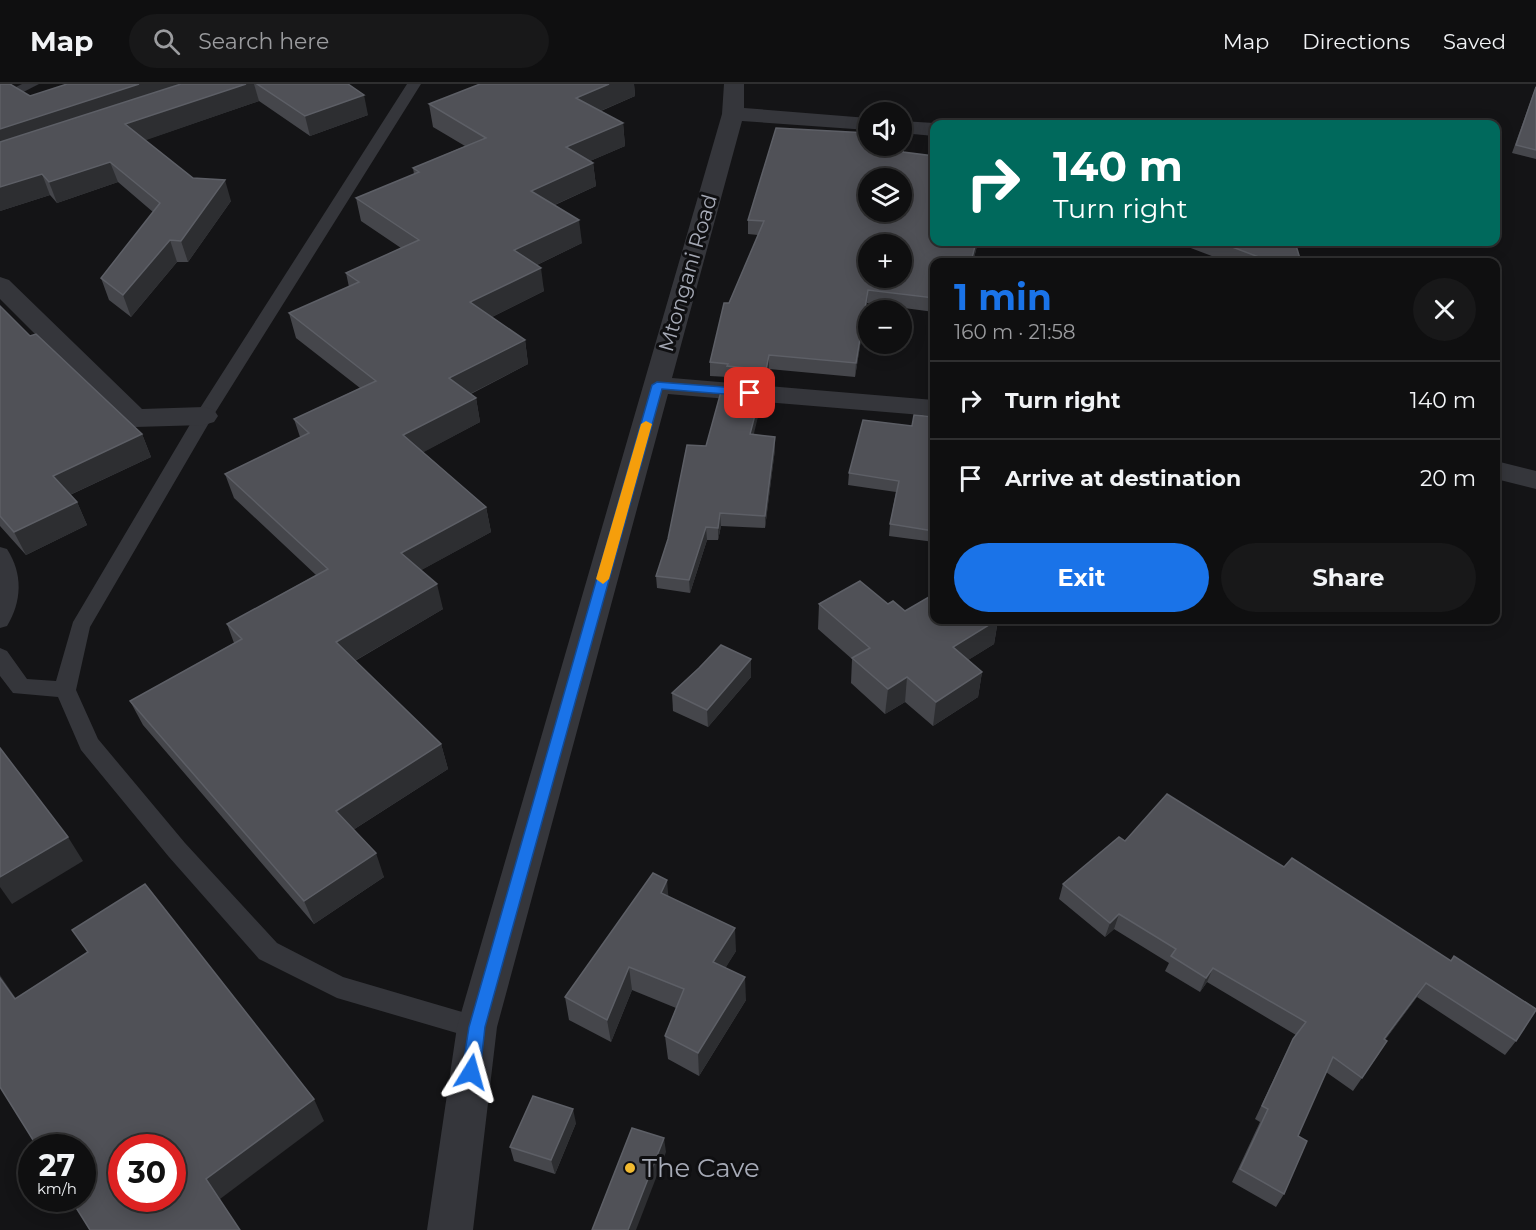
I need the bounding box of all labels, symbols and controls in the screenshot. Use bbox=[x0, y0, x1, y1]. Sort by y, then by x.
search box bbox=[129, 14, 549, 68]
text: Map bbox=[30, 24, 93, 58]
icon: search bbox=[150, 25, 183, 58]
text: Search here bbox=[198, 28, 329, 55]
text: Map bbox=[1223, 29, 1269, 54]
text: Directions bbox=[1302, 29, 1410, 54]
text: Saved bbox=[1443, 29, 1506, 54]
map controls bbox=[858, 102, 912, 354]
button: sound bbox=[858, 102, 912, 156]
text: 140 m bbox=[1053, 140, 1183, 192]
icon: right bbox=[954, 144, 1032, 222]
button: layers bbox=[858, 168, 912, 222]
street label: Mtongani Road bbox=[653, 191, 722, 354]
text: Turn right bbox=[1053, 192, 1188, 225]
button: + bbox=[858, 234, 912, 288]
text: 1 min bbox=[954, 275, 1052, 319]
button: close bbox=[1413, 278, 1476, 341]
button: − bbox=[858, 300, 912, 354]
text: 160 m · 21:58 bbox=[954, 320, 1076, 344]
pin bbox=[724, 367, 775, 418]
icon: arrive bbox=[733, 376, 766, 409]
icon: right bbox=[954, 384, 987, 417]
text: Turn right bbox=[1005, 387, 1120, 414]
text: 140 m bbox=[1410, 387, 1476, 414]
icon: arrive bbox=[954, 462, 987, 495]
text: Arrive at destination bbox=[1005, 465, 1241, 492]
text: 20 m bbox=[1420, 465, 1476, 492]
button: Exit bbox=[954, 543, 1209, 612]
button: Share bbox=[1221, 543, 1476, 612]
position arrow bbox=[439, 1040, 503, 1104]
speed limit sign: 30 bbox=[108, 1134, 186, 1212]
text: 27 bbox=[39, 1147, 75, 1184]
place label: The Cave bbox=[642, 1152, 760, 1184]
marker: The Cave bbox=[623, 1161, 637, 1175]
text: km/h bbox=[37, 1179, 77, 1198]

